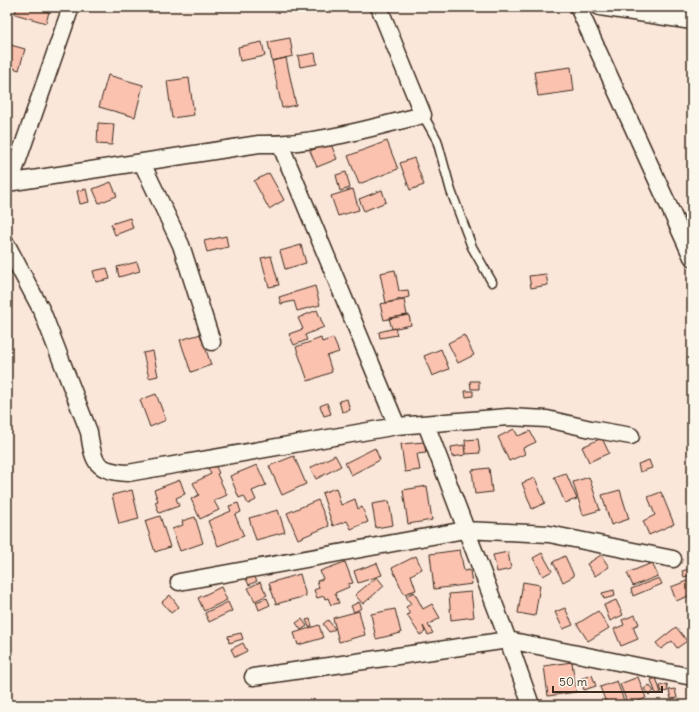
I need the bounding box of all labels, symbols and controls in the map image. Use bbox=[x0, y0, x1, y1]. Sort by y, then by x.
scale bar bbox=[553, 668, 662, 694]
text: 50 m bbox=[559, 674, 588, 689]

